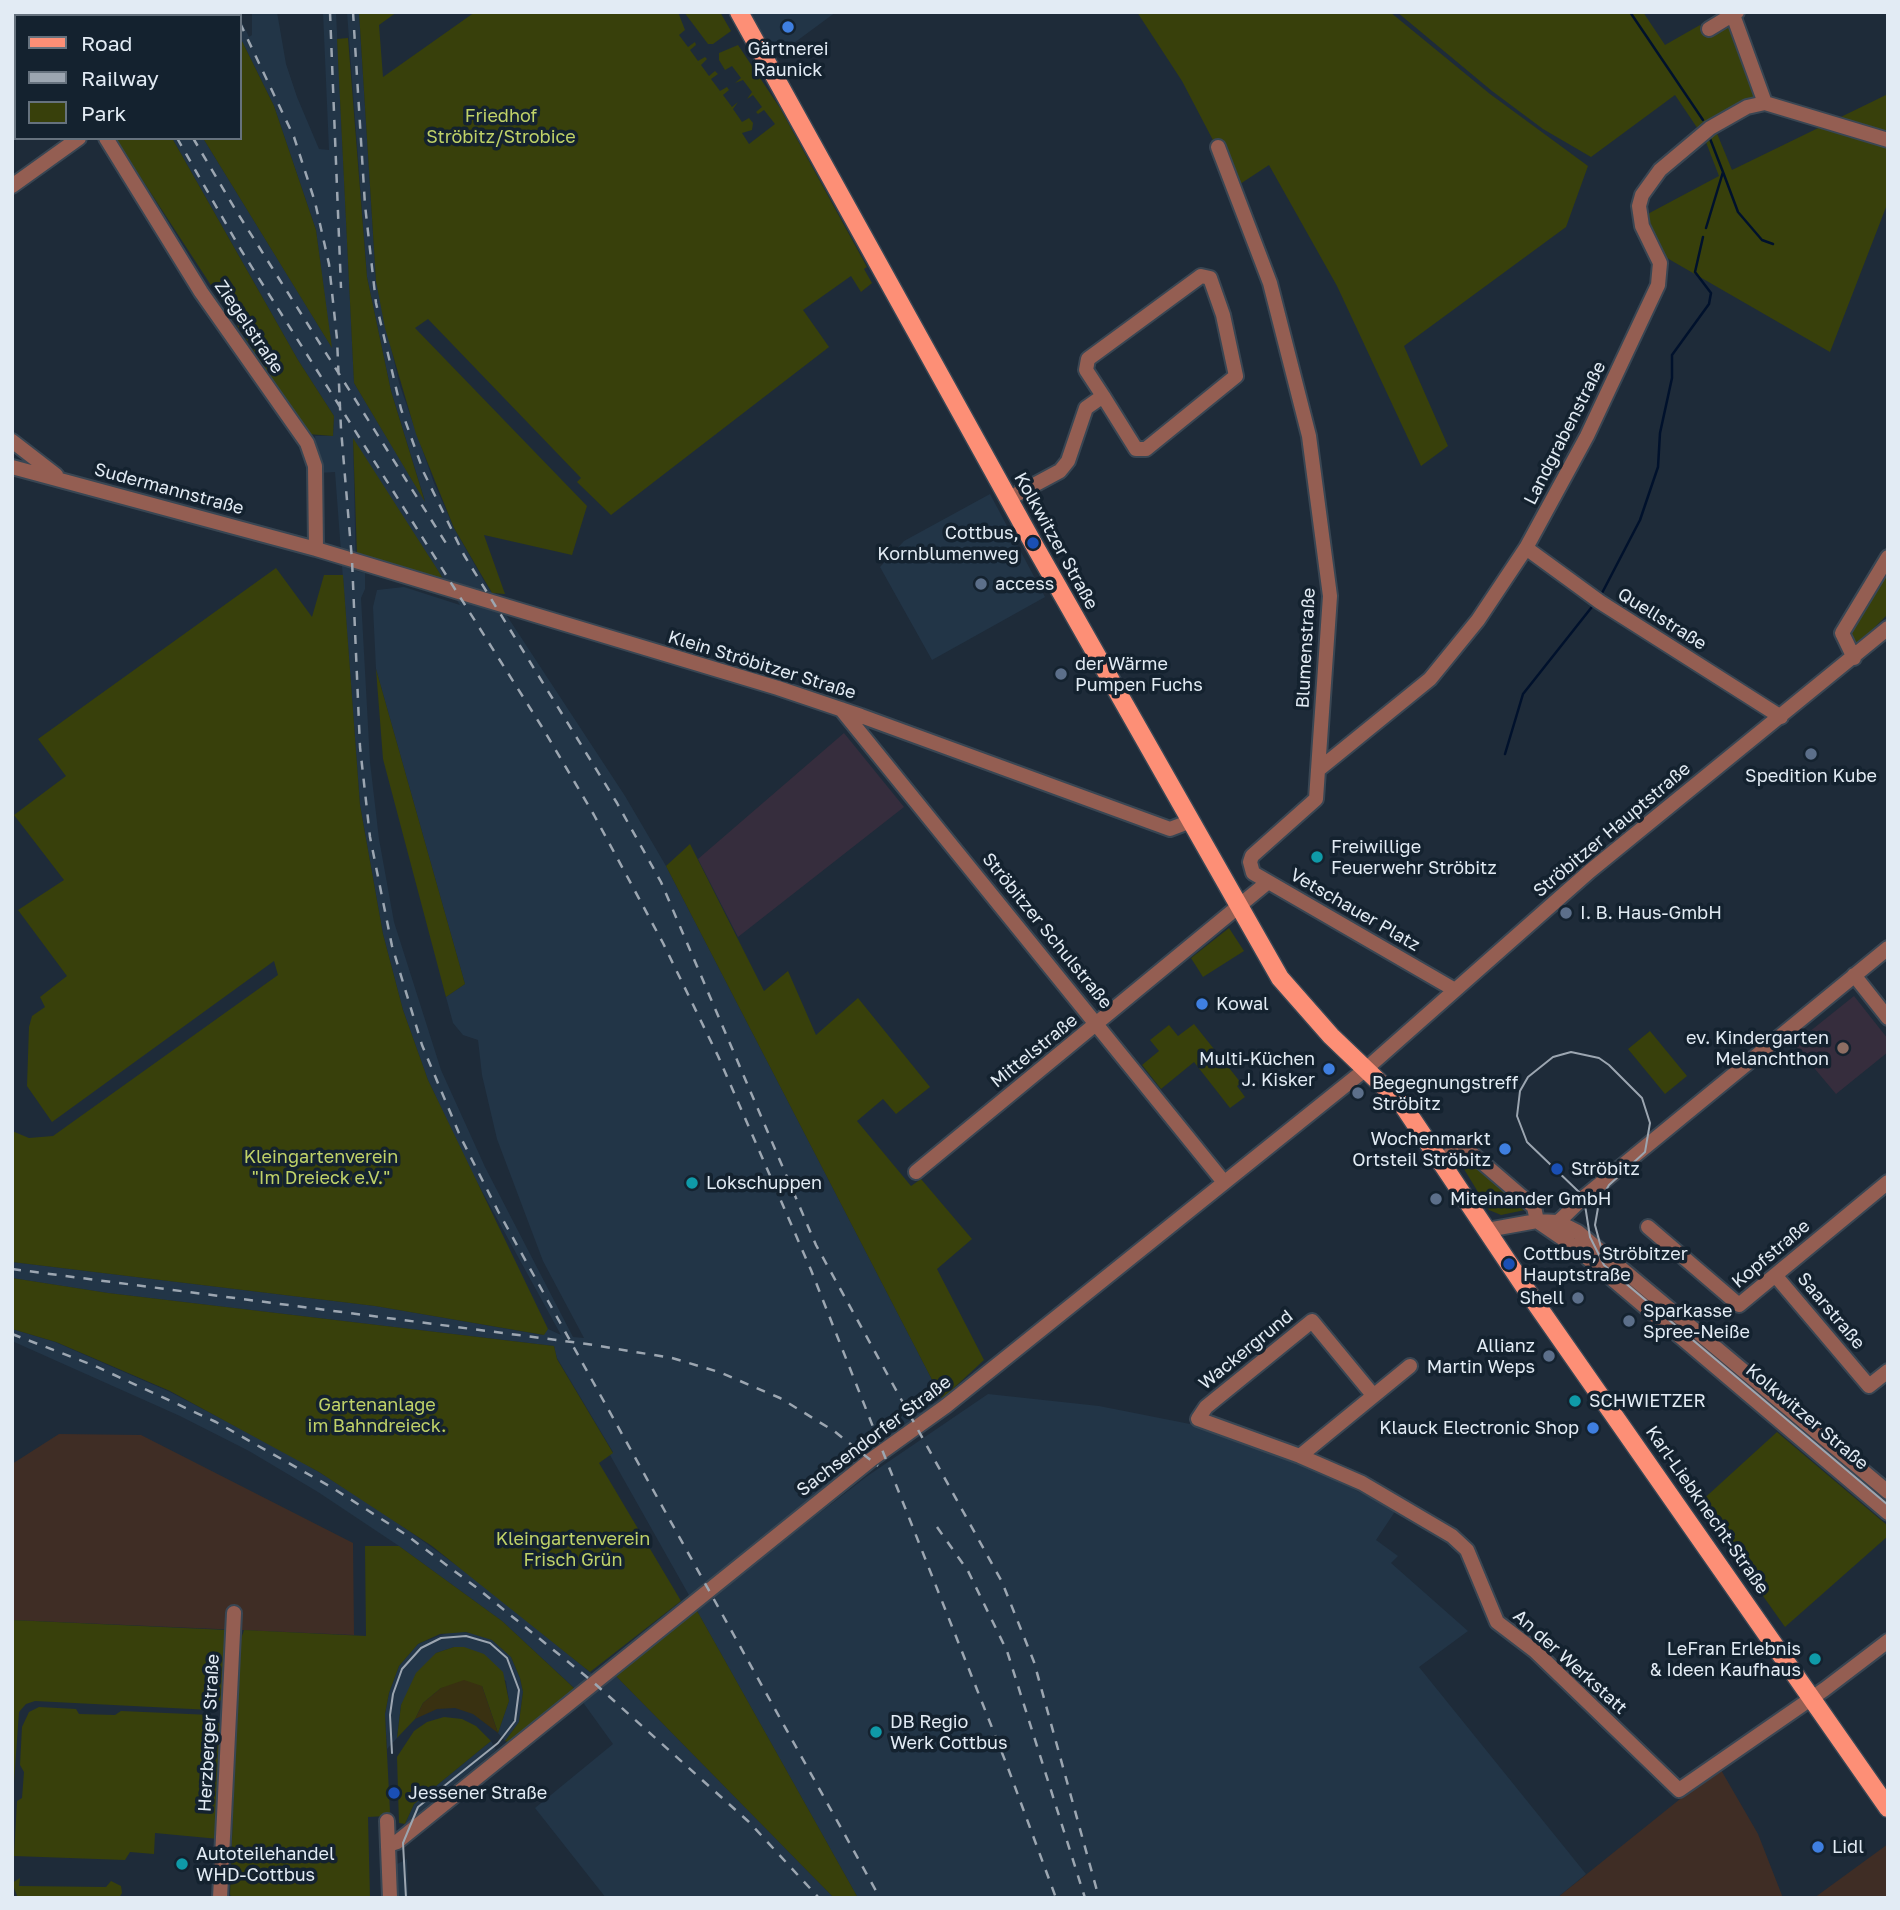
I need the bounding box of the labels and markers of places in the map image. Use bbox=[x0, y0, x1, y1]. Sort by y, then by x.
marker: Gärtnerei Raunick bbox=[780, 19, 796, 35]
place label: Gärtnerei Raunick bbox=[747, 38, 829, 80]
place label: Cottbus, Kornblumenweg bbox=[877, 522, 1019, 564]
marker: Cottbus, Kornblumenweg bbox=[1025, 535, 1041, 551]
place label: access bbox=[995, 573, 1054, 595]
marker: access bbox=[973, 576, 989, 592]
place label: der Wärme Pumpen Fuchs bbox=[1075, 653, 1203, 696]
marker: der Wärme Pumpen Fuchs bbox=[1053, 666, 1069, 682]
marker: Spedition Kube bbox=[1803, 746, 1819, 762]
place label: Spedition Kube bbox=[1745, 765, 1877, 787]
place label: Freiwillige Feuerwehr Ströbitz bbox=[1331, 836, 1497, 878]
marker: Freiwillige Feuerwehr Ströbitz bbox=[1309, 849, 1325, 865]
place label: I. B. Haus-GmbH bbox=[1580, 902, 1722, 924]
marker: I. B. Haus-GmbH bbox=[1558, 905, 1574, 921]
place label: Kowal bbox=[1216, 993, 1269, 1015]
marker: Kowal bbox=[1194, 996, 1210, 1012]
place label: ev. Kindergarten Melanchthon bbox=[1686, 1027, 1829, 1070]
marker: ev. Kindergarten Melanchthon bbox=[1835, 1040, 1851, 1056]
place label: Multi-Küchen J. Kisker bbox=[1199, 1048, 1315, 1090]
marker: Multi-Küchen J. Kisker bbox=[1321, 1061, 1337, 1077]
place label: Begegnungstreff Ströbitz bbox=[1372, 1072, 1518, 1114]
marker: Begegnungstreff Ströbitz bbox=[1350, 1085, 1366, 1101]
place label: Wochenmarkt Ortsteil Ströbitz bbox=[1352, 1128, 1491, 1170]
marker: Wochenmarkt Ortsteil Ströbitz bbox=[1497, 1141, 1513, 1157]
place label: Ströbitz bbox=[1571, 1158, 1640, 1180]
marker: Ströbitz bbox=[1549, 1161, 1565, 1177]
place label: Lokschuppen bbox=[706, 1172, 822, 1194]
marker: Lokschuppen bbox=[684, 1175, 700, 1191]
place label: Miteinander GmbH bbox=[1450, 1188, 1611, 1210]
marker: Miteinander GmbH bbox=[1428, 1191, 1444, 1207]
place label: Cottbus, Ströbitzer Hauptstraße bbox=[1523, 1243, 1688, 1286]
marker: Cottbus, Ströbitzer Hauptstraße bbox=[1501, 1256, 1517, 1272]
place label: Shell bbox=[1519, 1287, 1564, 1309]
marker: Shell bbox=[1570, 1290, 1586, 1306]
place label: Sparkasse Spree-Neiße bbox=[1643, 1300, 1750, 1342]
marker: Sparkasse Spree-Neiße bbox=[1621, 1313, 1637, 1329]
place label: Allianz Martin Weps bbox=[1427, 1335, 1535, 1378]
marker: Allianz Martin Weps bbox=[1541, 1348, 1557, 1364]
place label: SCHWIETZER bbox=[1589, 1390, 1706, 1412]
marker: SCHWIETZER bbox=[1567, 1393, 1583, 1409]
place label: Klauck Electronic Shop bbox=[1379, 1417, 1579, 1439]
marker: Klauck Electronic Shop bbox=[1585, 1420, 1601, 1436]
place label: LeFran Erlebnis & Ideen Kaufhaus bbox=[1650, 1638, 1801, 1680]
marker: LeFran Erlebnis & Ideen Kaufhaus bbox=[1807, 1651, 1823, 1667]
place label: DB Regio Werk Cottbus bbox=[890, 1711, 1007, 1754]
marker: DB Regio Werk Cottbus bbox=[868, 1724, 884, 1740]
place label: Jessener Straße bbox=[408, 1782, 547, 1804]
marker: Jessener Straße bbox=[386, 1785, 402, 1801]
place label: Lidl bbox=[1832, 1836, 1864, 1858]
marker: Lidl bbox=[1810, 1839, 1826, 1855]
place label: Autoteilehandel WHD-Cottbus bbox=[196, 1843, 335, 1885]
marker: Autoteilehandel WHD-Cottbus bbox=[174, 1856, 190, 1872]

